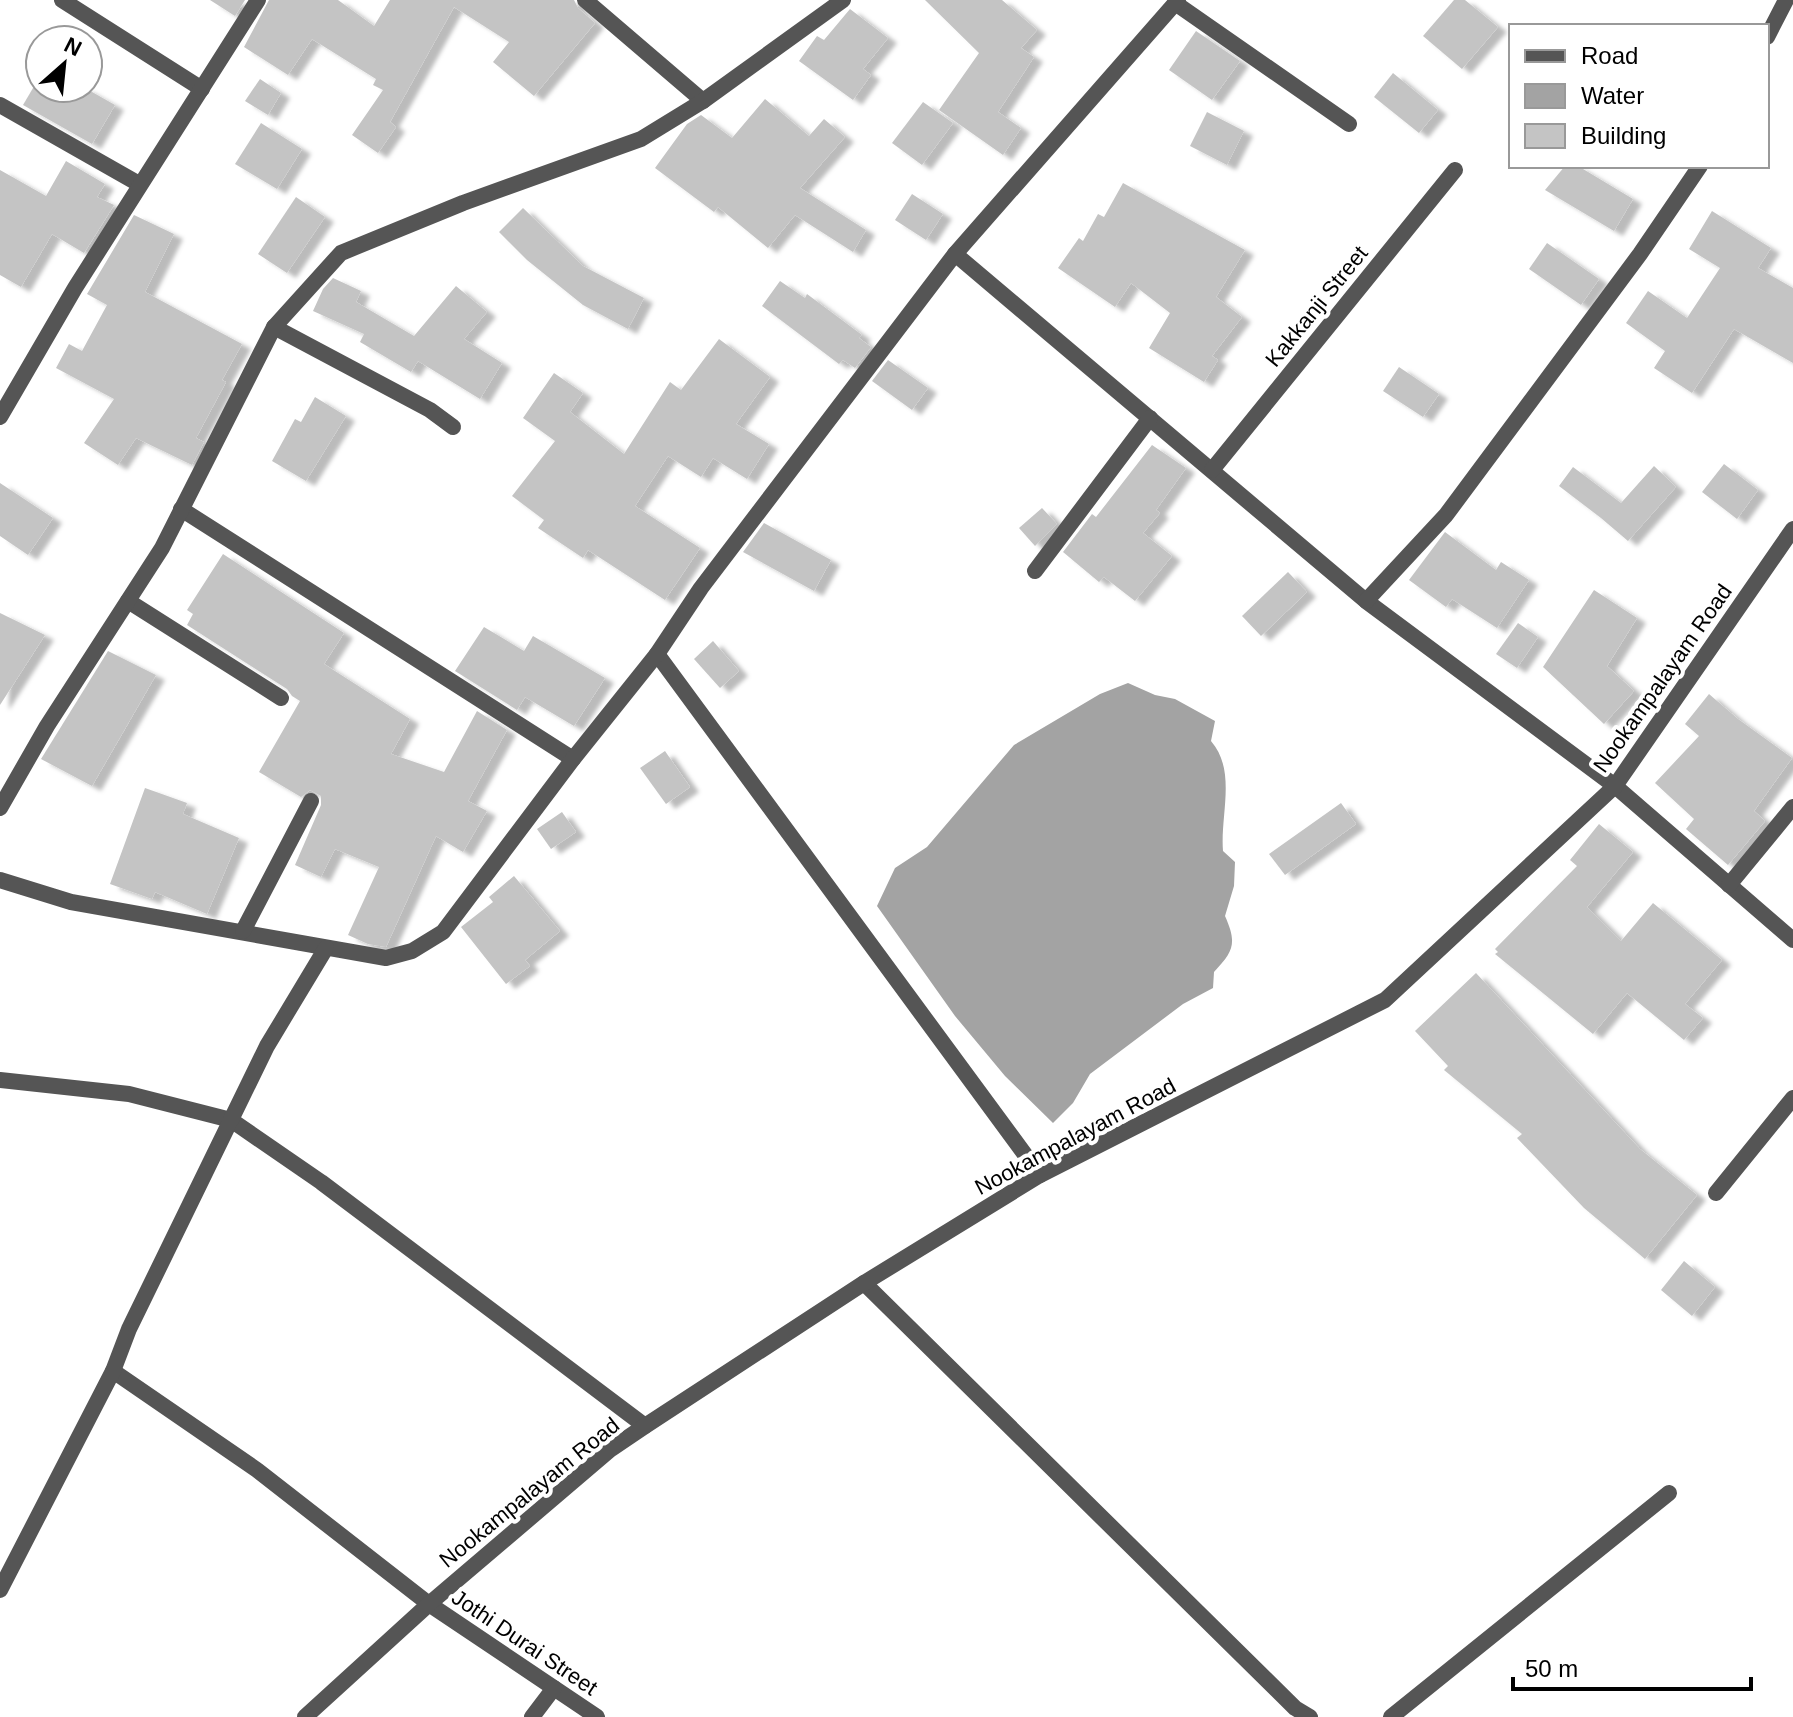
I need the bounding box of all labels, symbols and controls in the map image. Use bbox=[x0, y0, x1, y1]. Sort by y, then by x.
north arrow bbox=[24, 24, 104, 104]
legend bbox=[1509, 24, 1769, 168]
text: N bbox=[60, 32, 86, 61]
text: Road bbox=[1581, 42, 1638, 69]
text: Water bbox=[1581, 82, 1644, 109]
text: Building bbox=[1581, 122, 1666, 149]
street label: Kakkanji Street bbox=[1260, 241, 1373, 372]
street label: Nookampalayam Road bbox=[1588, 579, 1737, 777]
street label: Nookampalayam Road bbox=[971, 1073, 1180, 1200]
street label: Nookampalayam Road bbox=[434, 1412, 624, 1573]
street label: Jothi Durai Street bbox=[447, 1585, 602, 1700]
scale bar bbox=[1513, 1641, 1751, 1691]
text: 50 m bbox=[1525, 1655, 1578, 1682]

